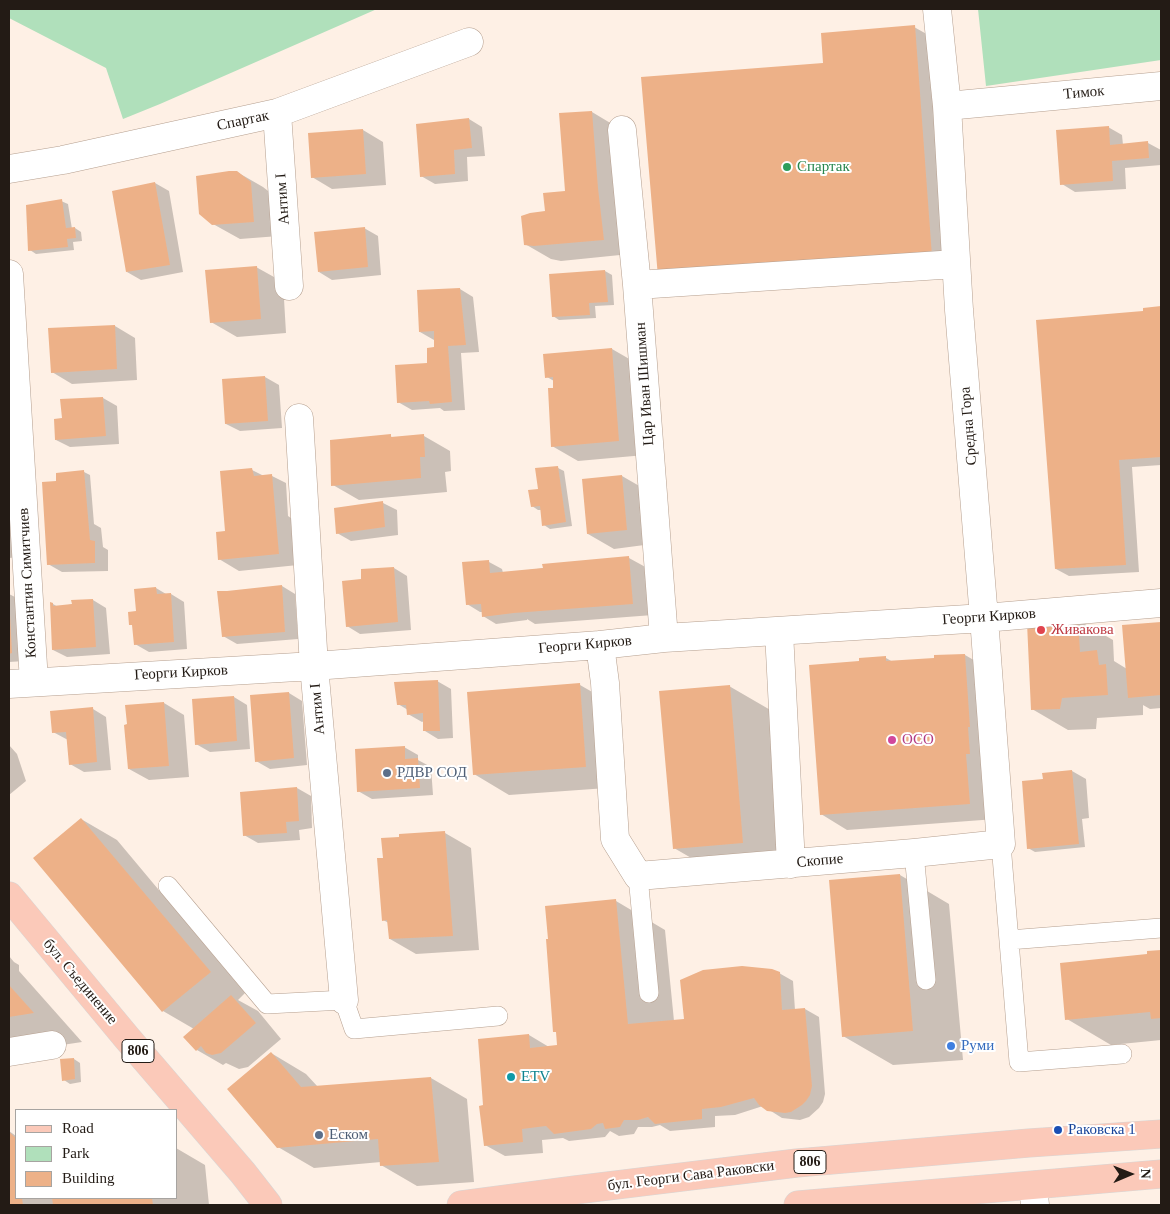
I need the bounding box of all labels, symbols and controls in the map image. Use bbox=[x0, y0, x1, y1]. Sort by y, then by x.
street label: Тимок bbox=[1063, 82, 1105, 104]
street label: Спартак bbox=[215, 107, 271, 135]
place label: Спартак bbox=[797, 158, 850, 176]
marker: Спартак bbox=[781, 161, 793, 173]
street label: Антим I bbox=[272, 173, 294, 225]
street label: Цар Иван Шишман bbox=[632, 322, 658, 446]
street label: Средна Гора bbox=[957, 386, 981, 466]
street label: Константин Симитчиев bbox=[15, 507, 41, 659]
street label: Георги Кирков bbox=[942, 605, 1036, 629]
place label: Живакова bbox=[1051, 621, 1114, 639]
marker: Живакова bbox=[1035, 624, 1047, 636]
street label: Георги Кирков bbox=[538, 632, 632, 658]
street label: Георги Кирков bbox=[134, 662, 228, 684]
street label: Антим I bbox=[307, 682, 329, 736]
place label: ОСО bbox=[902, 731, 934, 749]
marker: ОСО bbox=[886, 734, 898, 746]
place label: РДВР СОД bbox=[397, 764, 467, 782]
marker: РДВР СОД bbox=[381, 767, 393, 779]
street label: Скопие bbox=[796, 850, 844, 872]
street label: бул. Съединение bbox=[39, 936, 121, 1028]
place label: Руми bbox=[961, 1037, 994, 1055]
road number: 806 bbox=[122, 1040, 154, 1062]
marker: Руми bbox=[945, 1040, 957, 1052]
place label: ETV bbox=[521, 1068, 550, 1086]
marker: ETV bbox=[505, 1071, 517, 1083]
legend bbox=[15, 1109, 178, 1199]
text: Road bbox=[62, 1120, 94, 1136]
place label: Раковска 1 bbox=[1068, 1121, 1136, 1139]
marker: Раковска 1 bbox=[1052, 1124, 1064, 1136]
place label: Еском bbox=[329, 1126, 368, 1144]
marker: Еском bbox=[313, 1129, 325, 1141]
text: Park bbox=[62, 1145, 90, 1161]
north arrow bbox=[1105, 1149, 1155, 1199]
road number: 806 bbox=[794, 1150, 826, 1174]
street label: бул. Георги Сава Раковски bbox=[607, 1157, 775, 1195]
text: N bbox=[1138, 1169, 1153, 1179]
text: Building bbox=[62, 1170, 115, 1186]

